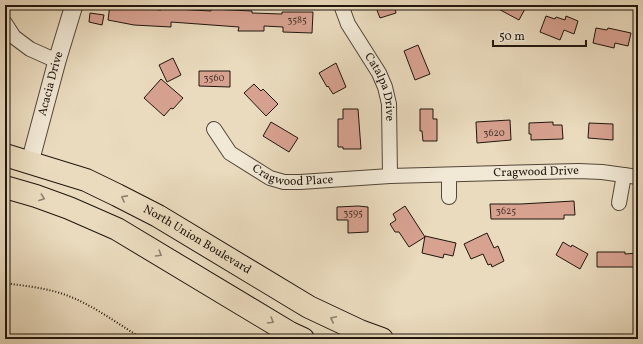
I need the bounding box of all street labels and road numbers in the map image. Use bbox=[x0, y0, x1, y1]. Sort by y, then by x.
street label: Acacia Drive bbox=[35, 49, 68, 118]
street label: Catalpa Drive bbox=[360, 50, 397, 122]
street label: Cragwood Place bbox=[249, 161, 334, 190]
street label: Cragwood Drive bbox=[493, 163, 579, 181]
street label: North Union Boulevard bbox=[140, 202, 254, 278]

